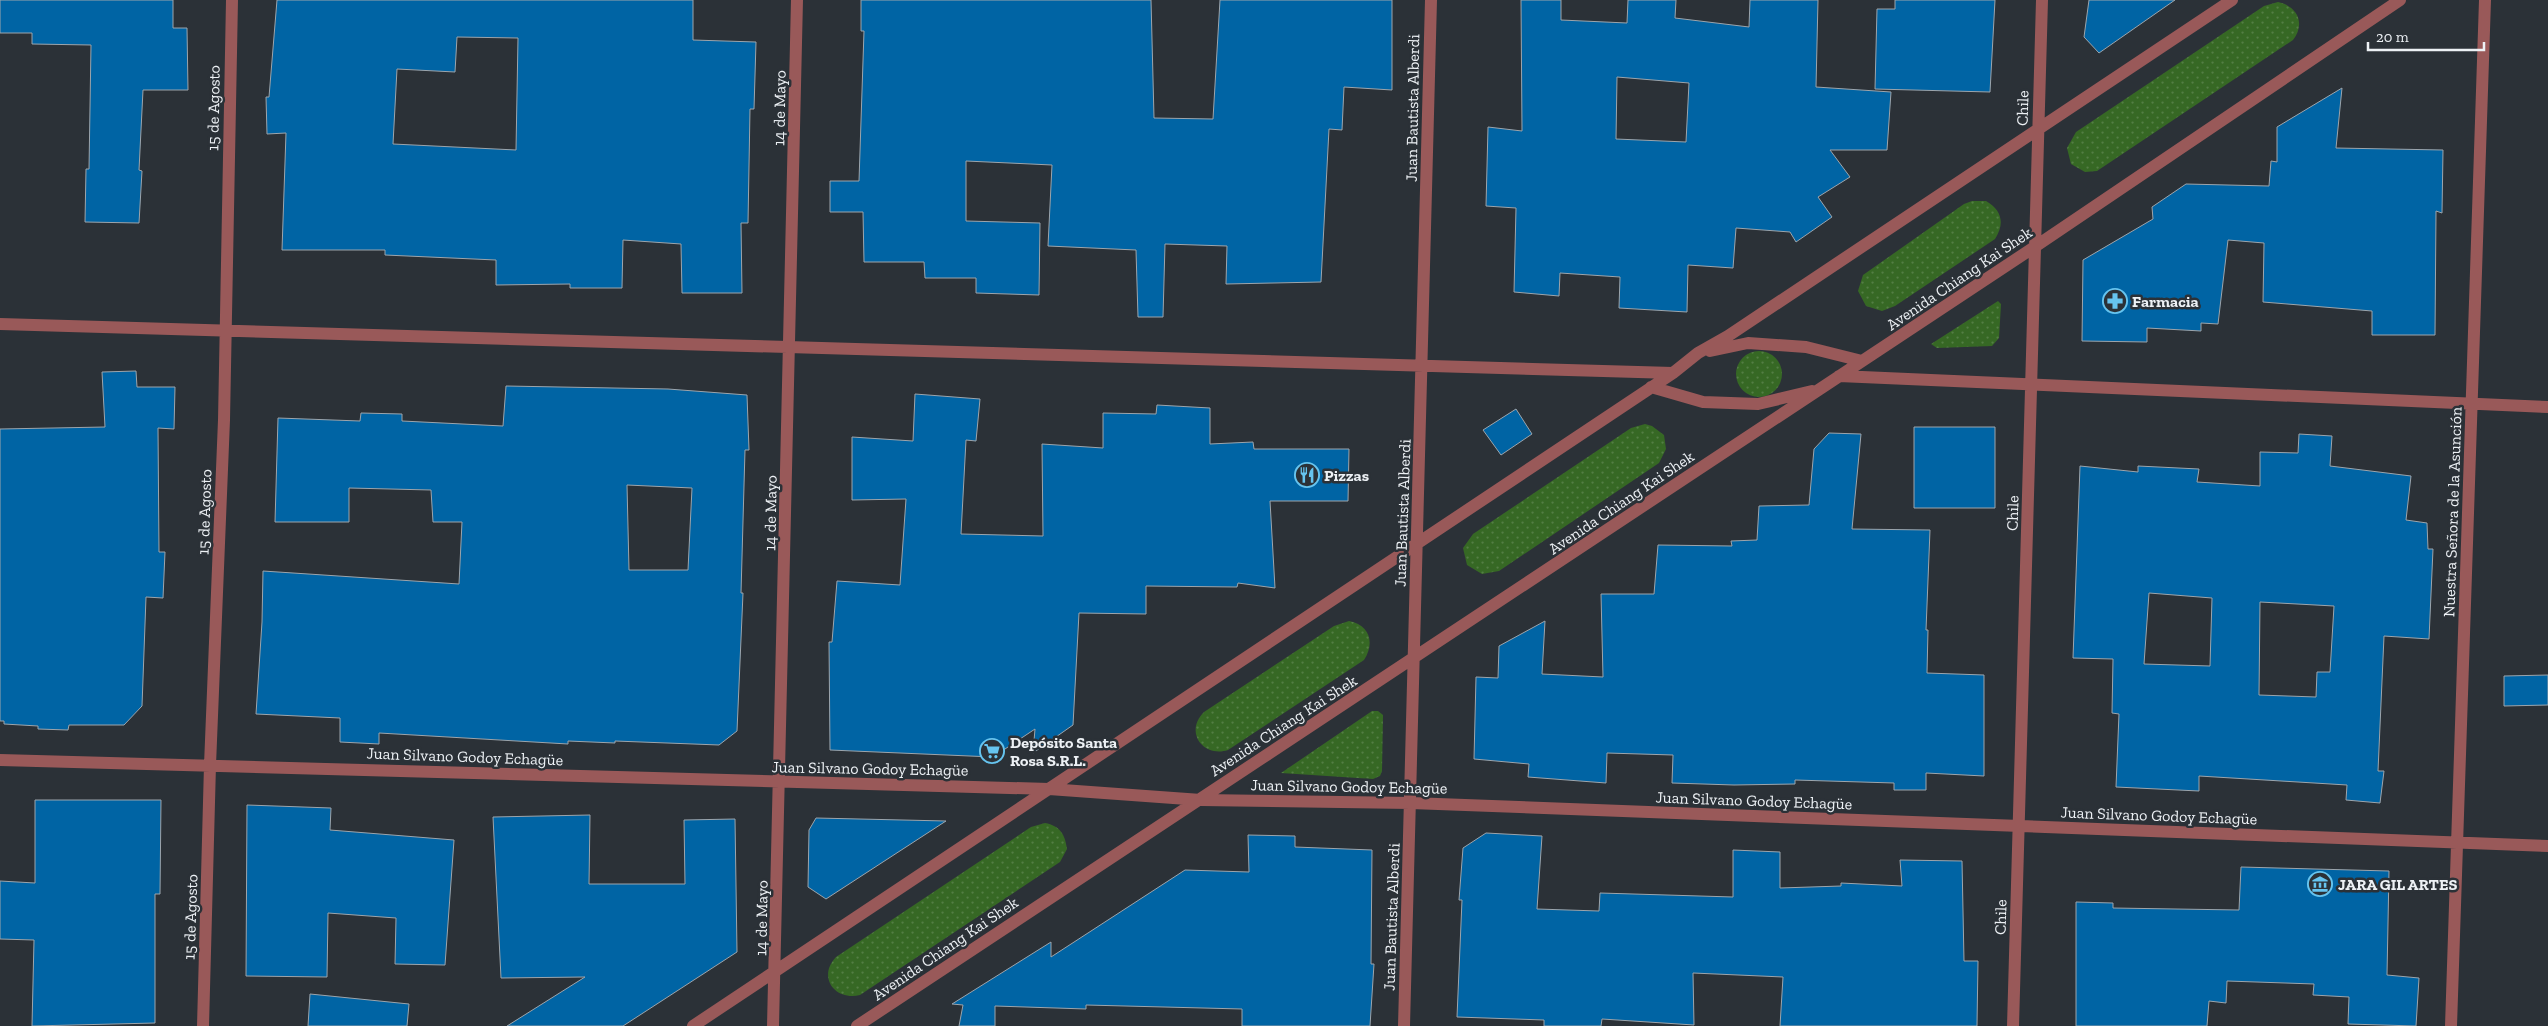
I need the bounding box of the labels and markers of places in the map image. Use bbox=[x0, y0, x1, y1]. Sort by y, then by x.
pharmacy icon: Farmacia bbox=[2102, 288, 2128, 314]
place label: Farmacia bbox=[2132, 292, 2199, 311]
restaurant icon: Pizzas bbox=[1294, 462, 1320, 488]
place label: Pizzas bbox=[1324, 466, 1369, 485]
place label: Depósito Santa Rosa S.R.L. bbox=[1010, 733, 1117, 770]
supermarket icon: Depósito Santa Rosa S.R.L. bbox=[979, 738, 1005, 764]
museum icon: JARA GIL ARTES bbox=[2307, 871, 2333, 897]
place label: JARA GIL ARTES bbox=[2338, 875, 2457, 894]

